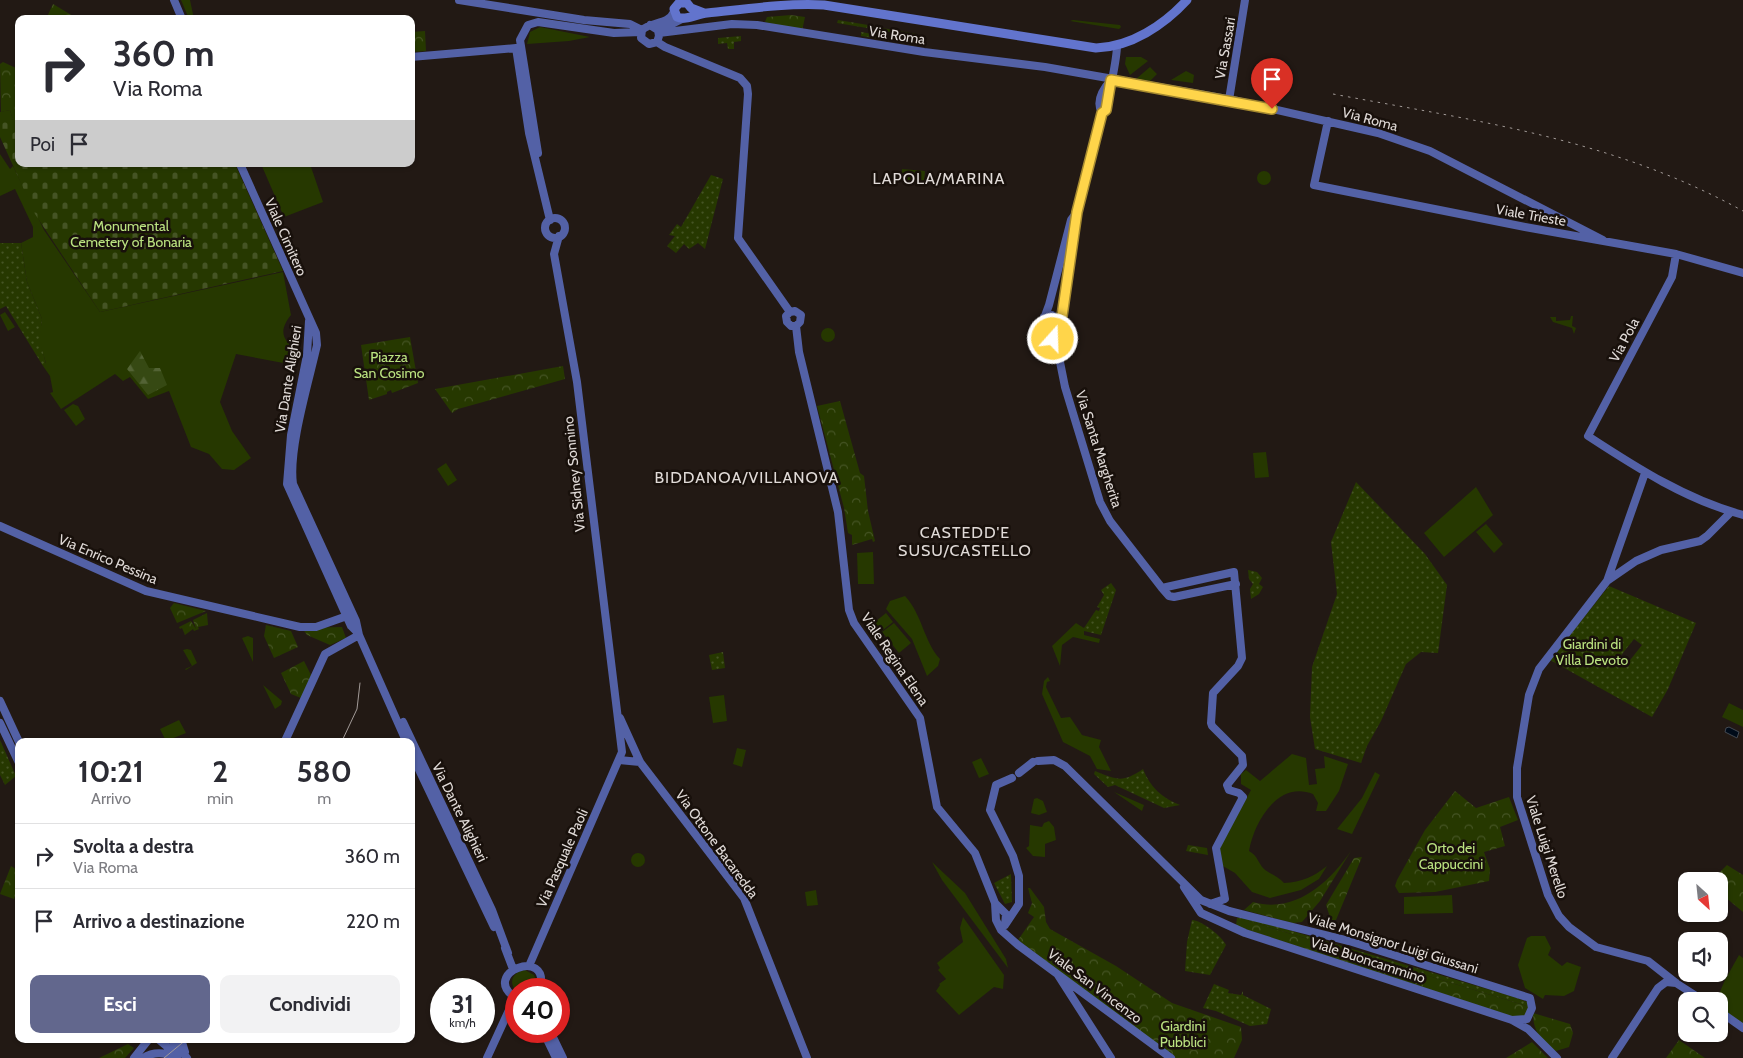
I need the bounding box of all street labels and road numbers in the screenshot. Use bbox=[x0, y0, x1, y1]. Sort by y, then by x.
street label: Via Sassari bbox=[1211, 16, 1239, 80]
street label: Via Roma bbox=[868, 22, 927, 48]
street label: Via Roma bbox=[1340, 103, 1400, 135]
street label: Viale Cimitero bbox=[261, 195, 311, 279]
street label: Viale Trieste bbox=[1495, 200, 1567, 230]
street label: Via Pola bbox=[1605, 315, 1643, 365]
street label: Via Dante Alighieri bbox=[271, 324, 305, 434]
street label: Via Santa Margherita bbox=[1072, 388, 1127, 510]
street label: Via Sidney Sonnino bbox=[559, 415, 589, 533]
street label: Via Enrico Pessina bbox=[56, 530, 161, 588]
street label: Viale Regina Elena bbox=[857, 609, 933, 709]
street label: Via Dante Alighieri bbox=[428, 759, 492, 865]
street label: Via Ottone Bacaredda bbox=[672, 786, 763, 902]
street label: Viale Luigi Merello bbox=[1522, 793, 1572, 901]
street label: Via Pasquale Paoli bbox=[532, 806, 592, 910]
street label: Viale Monsignor Luigi Giussani bbox=[1306, 908, 1480, 978]
street label: Viale Buoncammino bbox=[1308, 933, 1428, 987]
street label: Viale San Vincenzo bbox=[1044, 945, 1146, 1028]

